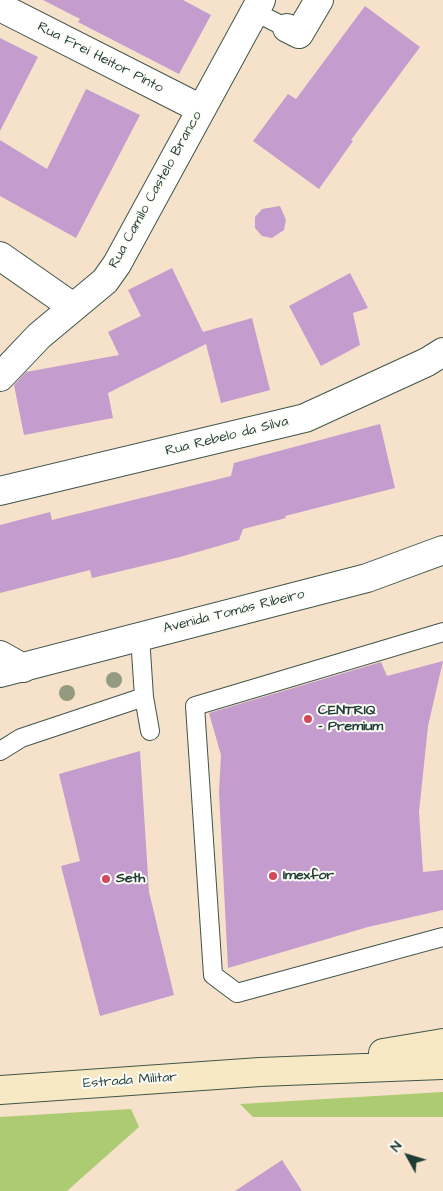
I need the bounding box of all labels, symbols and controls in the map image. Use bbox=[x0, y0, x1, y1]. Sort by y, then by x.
street label: Rua Frei Heitor Pinto bbox=[34, 19, 166, 97]
street label: Rua Camilo Castelo Branco bbox=[106, 108, 206, 272]
street label: Rua Rebelo da Silva bbox=[164, 414, 290, 460]
street label: Avenida Tomás Ribeiro bbox=[161, 586, 307, 638]
place label: CENTRIQ - Premium bbox=[318, 703, 383, 736]
marker: CENTRIQ - Premium bbox=[302, 713, 314, 725]
place label: Imexfor bbox=[283, 868, 334, 884]
marker: Imexfor bbox=[267, 870, 279, 882]
place label: Seth bbox=[116, 871, 145, 887]
marker: Seth bbox=[100, 873, 112, 885]
street label: Estrada Militar bbox=[82, 1069, 178, 1093]
north arrow bbox=[383, 1131, 433, 1181]
text: N bbox=[386, 1137, 407, 1156]

